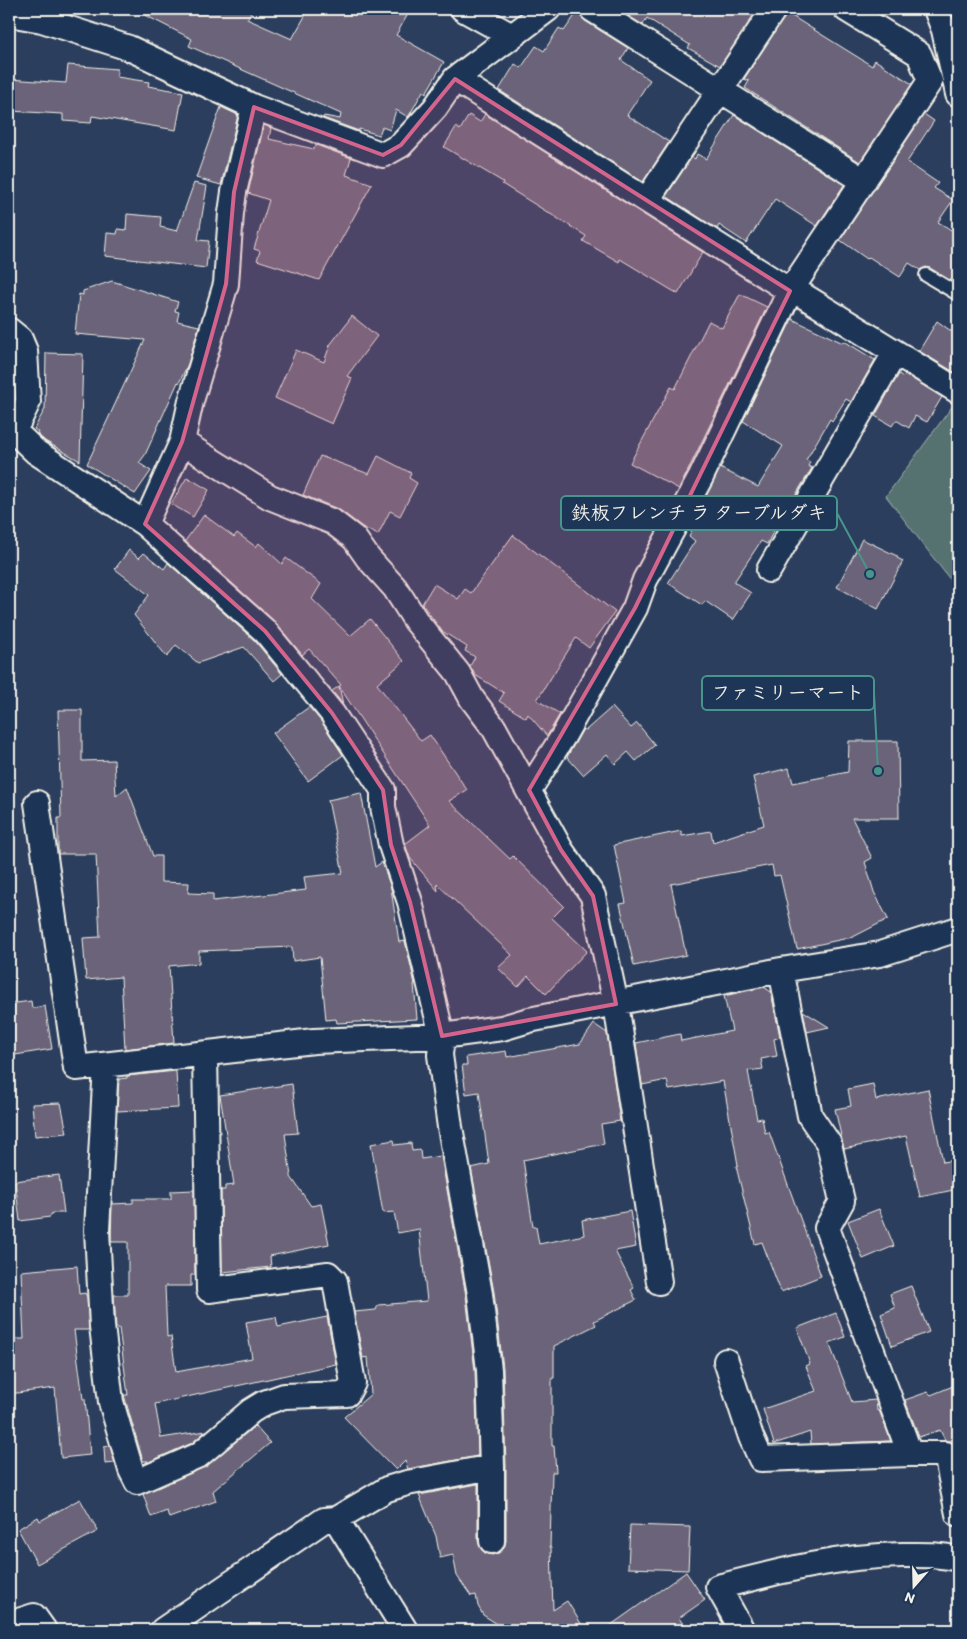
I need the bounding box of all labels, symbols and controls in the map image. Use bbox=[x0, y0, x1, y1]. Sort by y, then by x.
callout: 鉄板フレンチ ラ ターブルダキ bbox=[561, 496, 837, 530]
text: 鉄板フレンチ ラ ターブルダキ bbox=[572, 501, 826, 524]
callout: ファミリーマート bbox=[702, 676, 874, 710]
text: ファミリーマート bbox=[712, 681, 864, 704]
north arrow bbox=[890, 1562, 940, 1612]
text: N bbox=[902, 1588, 917, 1607]

